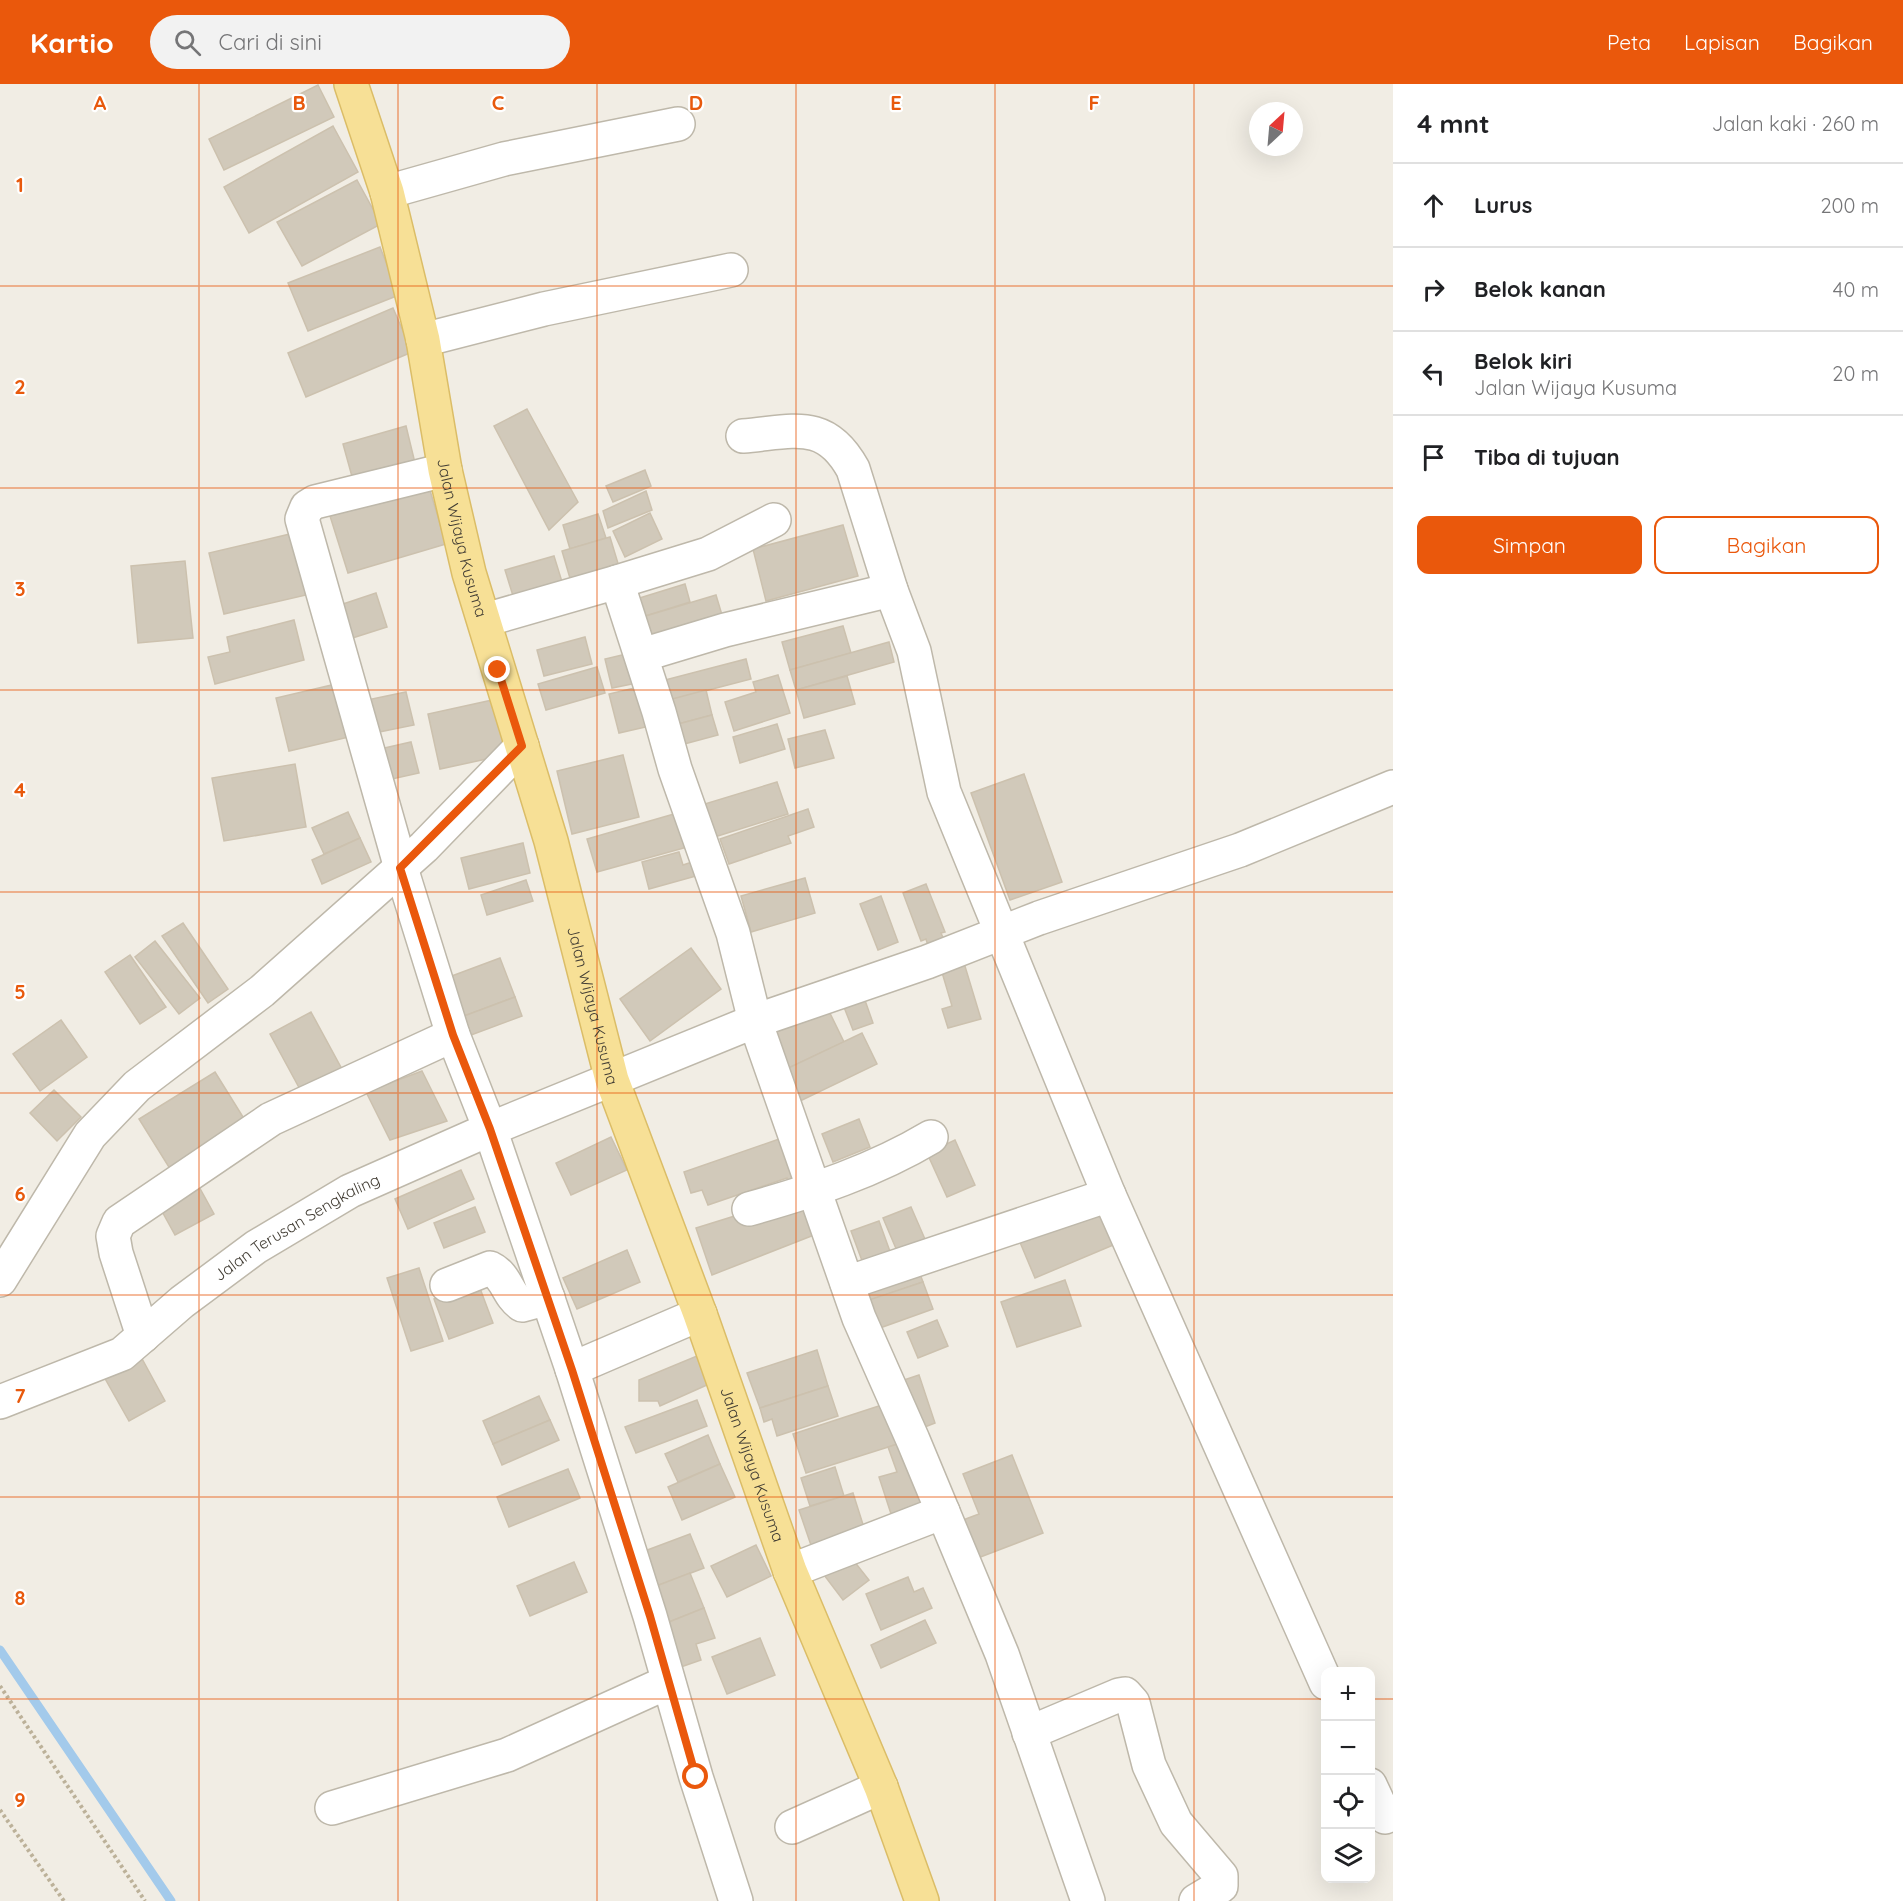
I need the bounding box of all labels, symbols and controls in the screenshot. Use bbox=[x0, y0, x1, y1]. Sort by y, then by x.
search box bbox=[150, 15, 570, 69]
text: Kartio bbox=[30, 25, 114, 60]
icon: search bbox=[171, 26, 204, 59]
text: Cari di sini bbox=[219, 28, 322, 56]
text: Peta bbox=[1607, 29, 1651, 55]
text: Lapisan bbox=[1684, 29, 1760, 55]
text: Bagikan bbox=[1793, 29, 1873, 55]
text: A bbox=[94, 90, 107, 115]
text: B bbox=[292, 90, 306, 115]
text: C bbox=[492, 90, 505, 115]
text: D bbox=[689, 90, 703, 115]
text: E bbox=[890, 90, 902, 115]
text: F bbox=[1088, 90, 1100, 115]
north arrow bbox=[1249, 102, 1303, 156]
text: 4 mnt bbox=[1417, 107, 1490, 140]
text: Jalan kaki · 260 m bbox=[1712, 111, 1879, 136]
text: 1 bbox=[16, 172, 24, 197]
icon: ahead bbox=[1417, 189, 1450, 222]
text: Lurus bbox=[1474, 191, 1532, 219]
text: 200 m bbox=[1820, 193, 1879, 218]
icon: right bbox=[1417, 273, 1450, 306]
text: Belok kanan bbox=[1474, 275, 1606, 303]
text: 40 m bbox=[1833, 277, 1879, 302]
text: Belok kiri bbox=[1474, 347, 1572, 375]
icon: left bbox=[1417, 357, 1450, 390]
text: 20 m bbox=[1832, 361, 1879, 386]
text: 2 bbox=[14, 374, 26, 399]
text: Jalan Wijaya Kusuma bbox=[1474, 375, 1677, 400]
icon: arrive bbox=[1417, 441, 1450, 474]
text: Tiba di tujuan bbox=[1474, 443, 1620, 471]
street label: Jalan Wijaya Kusuma bbox=[433, 457, 492, 619]
button: Simpan bbox=[1417, 516, 1642, 574]
button: Bagikan bbox=[1654, 516, 1879, 574]
text: 3 bbox=[15, 576, 25, 601]
route end bbox=[484, 656, 510, 682]
text: 4 bbox=[14, 777, 26, 802]
street label: Jalan Wijaya Kusuma bbox=[563, 924, 623, 1087]
text: 5 bbox=[14, 979, 26, 1004]
street label: Jalan Terusan Sengkaling bbox=[210, 1169, 383, 1285]
text: 6 bbox=[14, 1181, 26, 1206]
text: 7 bbox=[15, 1383, 26, 1408]
street label: Jalan Wijaya Kusuma bbox=[716, 1384, 789, 1544]
text: 8 bbox=[15, 1585, 26, 1610]
map controls bbox=[1321, 1667, 1375, 1883]
button: + bbox=[1321, 1667, 1375, 1721]
button: − bbox=[1321, 1721, 1375, 1775]
route start bbox=[682, 1763, 708, 1789]
button: locate bbox=[1321, 1775, 1375, 1829]
text: 9 bbox=[14, 1787, 26, 1812]
button: layers bbox=[1321, 1829, 1375, 1883]

